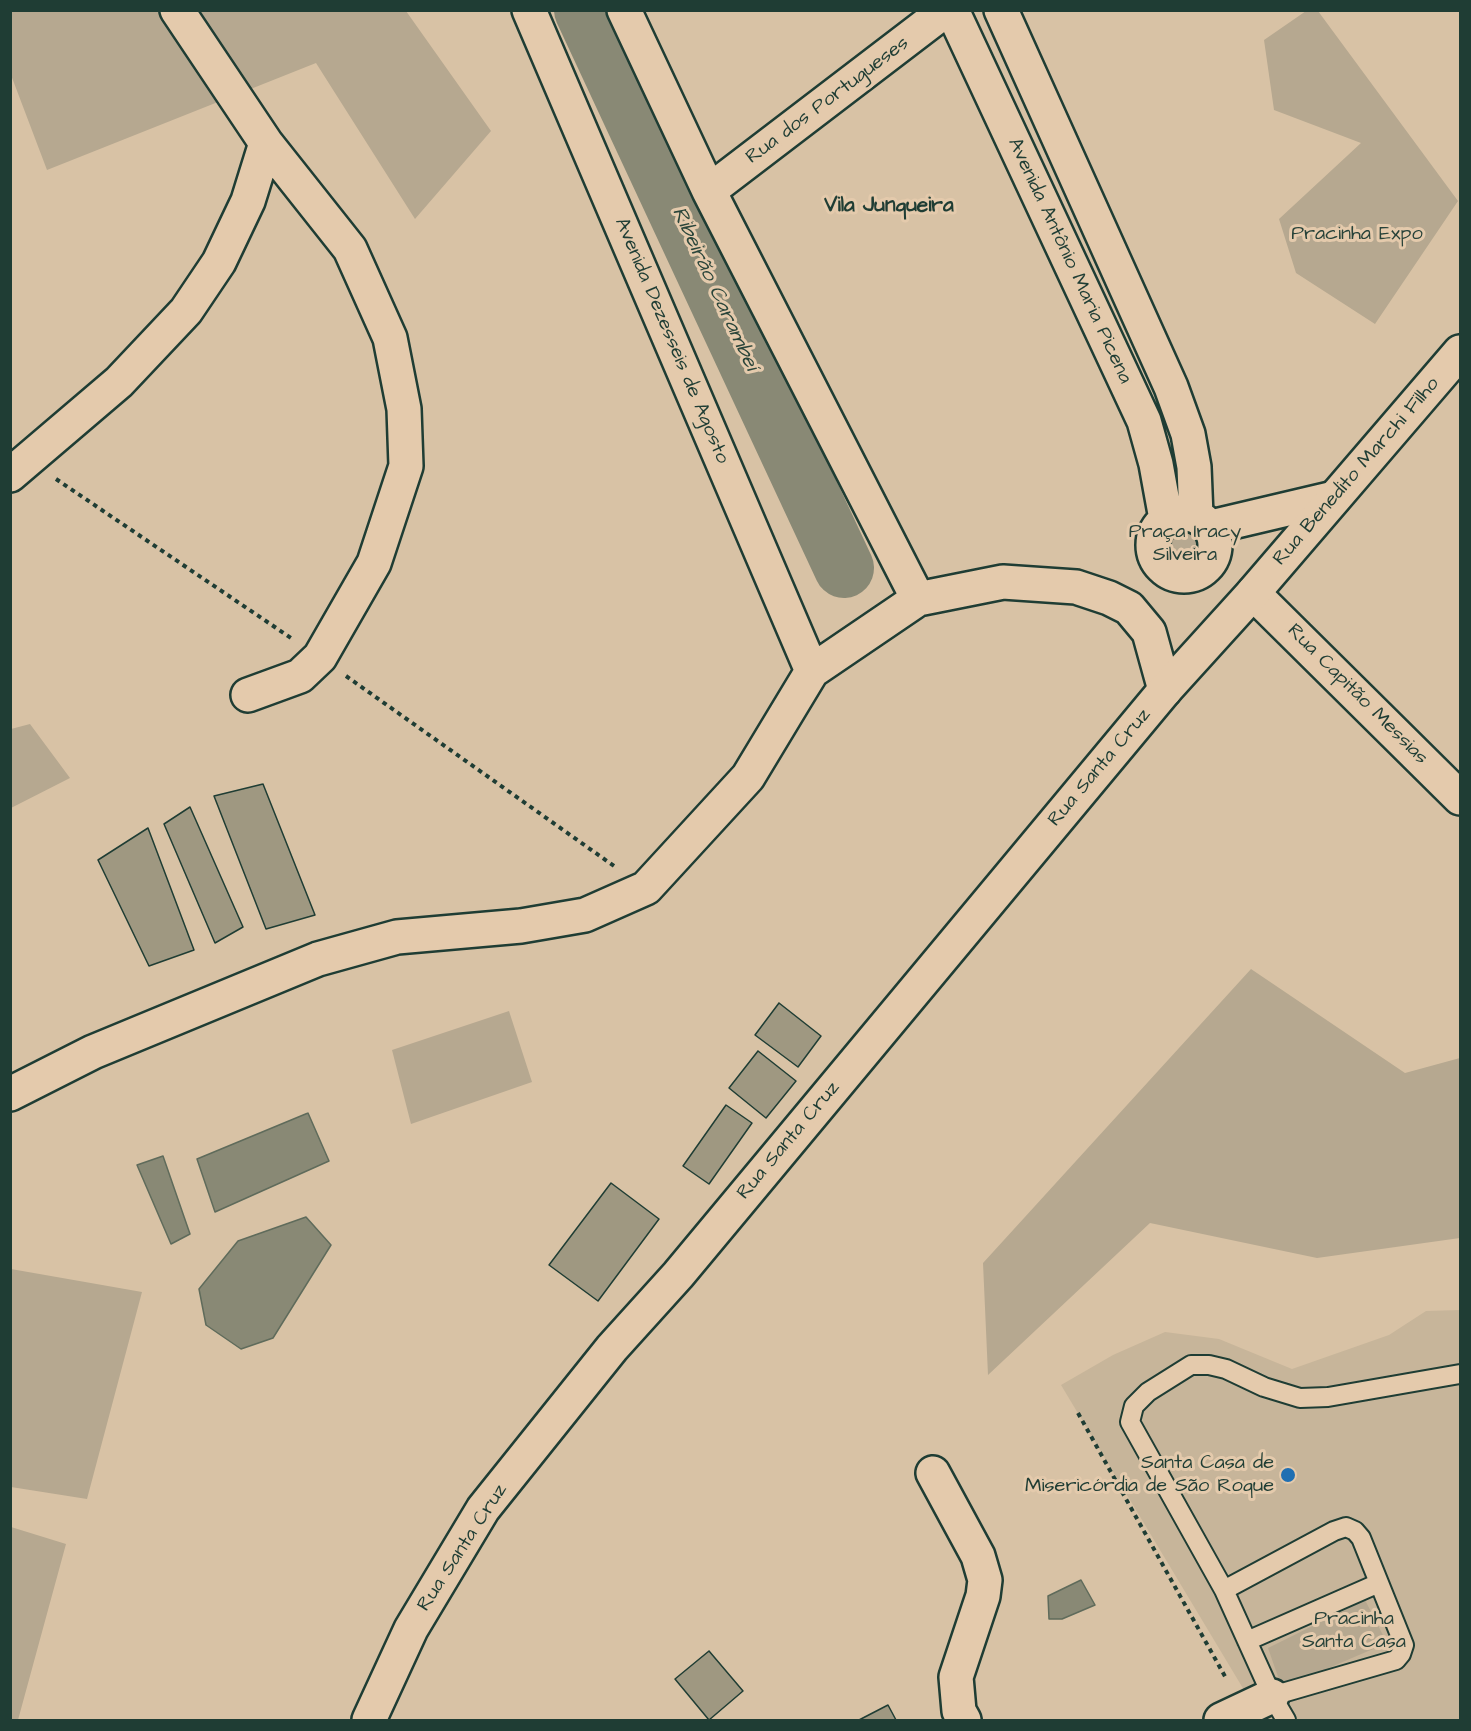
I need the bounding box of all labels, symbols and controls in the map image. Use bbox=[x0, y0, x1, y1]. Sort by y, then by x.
street label: Rua dos Portugueses bbox=[742, 32, 914, 170]
street label: Avenida Antônio Maria Picena bbox=[1001, 134, 1137, 388]
district label: Vila Junqueira bbox=[824, 194, 954, 220]
water label: Ribeirão Carambeí bbox=[665, 203, 763, 375]
street label: Avenida Dezesseis de Agosto bbox=[608, 214, 734, 468]
park label: Pracinha Expo bbox=[1291, 223, 1423, 247]
street label: Rua Benedito Marchi Filho bbox=[1269, 373, 1445, 571]
park label: Praça Iracy Silveira bbox=[1129, 521, 1241, 568]
street label: Rua Capitão Messias bbox=[1282, 620, 1432, 770]
street label: Rua Santa Cruz bbox=[1044, 704, 1156, 832]
street label: Rua Santa Cruz bbox=[733, 1077, 845, 1205]
place label: Santa Casa de Misericórdia de São Roque bbox=[1025, 1452, 1274, 1499]
marker: Santa Casa de Misericórdia de São Roque bbox=[1279, 1466, 1297, 1484]
street label: Rua Santa Cruz bbox=[413, 1480, 513, 1616]
park label: Pracinha Santa Casa bbox=[1302, 1608, 1406, 1655]

